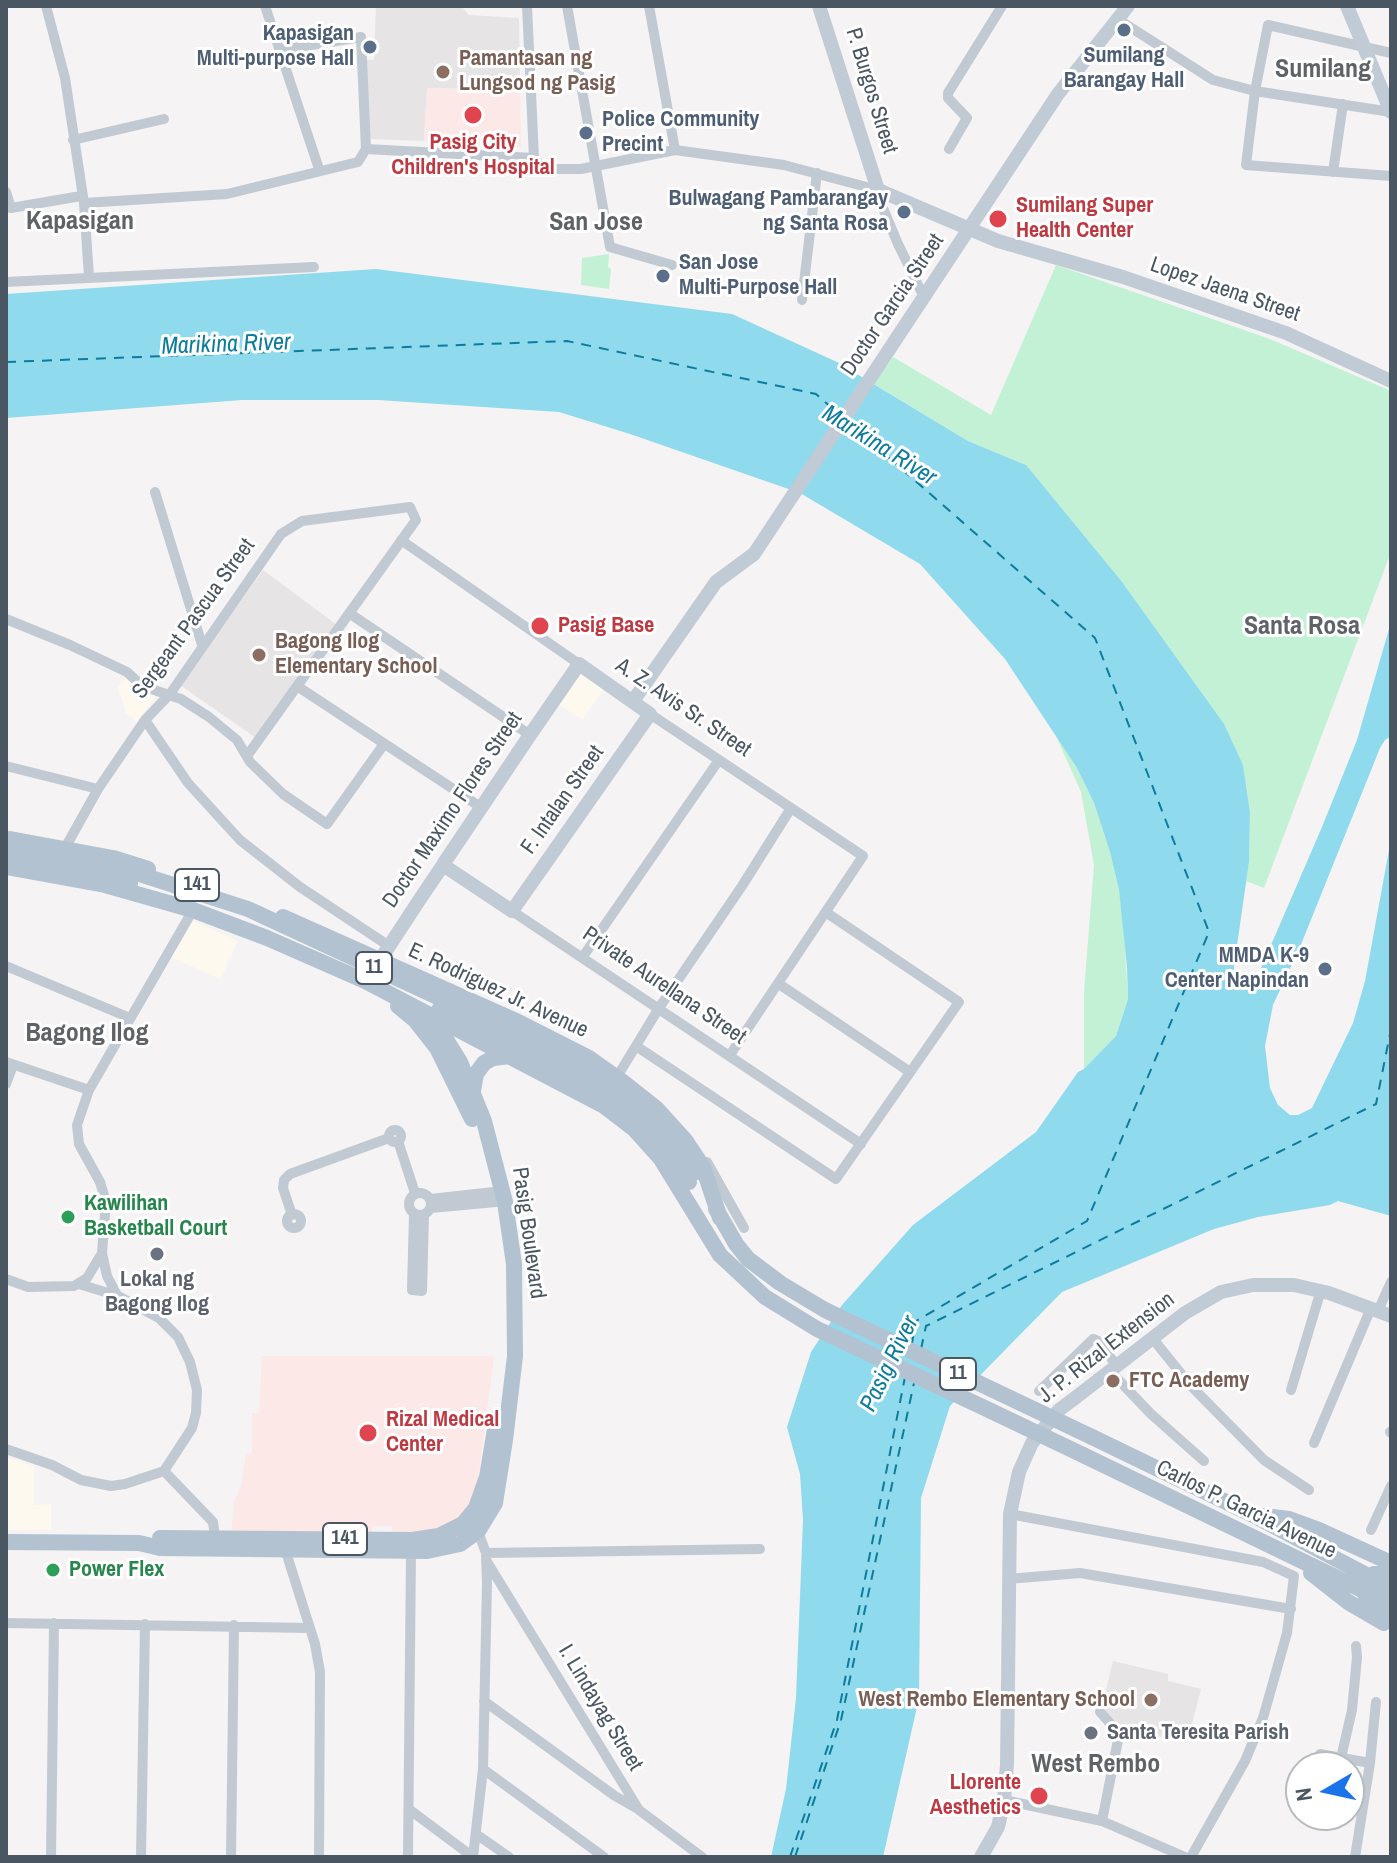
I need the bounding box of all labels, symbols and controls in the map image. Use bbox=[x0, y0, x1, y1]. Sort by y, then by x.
place label: Kapasigan Multi-purpose Hall bbox=[197, 21, 354, 72]
marker: Sumilang Barangay Hall bbox=[1115, 21, 1133, 39]
street label: P. Burgos Street bbox=[839, 25, 903, 157]
marker: Kapasigan Multi-purpose Hall bbox=[361, 38, 379, 56]
place label: Sumilang Barangay Hall bbox=[1064, 43, 1184, 94]
place label: Pamantasan ng Lungsod ng Pasig bbox=[459, 46, 615, 98]
district label: Sumilang bbox=[1275, 54, 1371, 86]
marker: Pamantasan ng Lungsod ng Pasig bbox=[434, 63, 452, 81]
marker: Pasig City Children's Hospital bbox=[462, 104, 484, 126]
place label: Police Community Precint bbox=[602, 107, 759, 158]
marker: Police Community Precint bbox=[577, 124, 595, 142]
place label: Pasig City Children's Hospital bbox=[391, 130, 555, 182]
place label: Bulwagang Pambarangay ng Santa Rosa bbox=[668, 186, 888, 238]
place label: Sumilang Super Health Center bbox=[1016, 193, 1153, 244]
marker: Bulwagang Pambarangay ng Santa Rosa bbox=[895, 203, 913, 221]
district label: Kapasigan bbox=[26, 206, 134, 238]
district label: San Jose bbox=[549, 207, 643, 239]
marker: Sumilang Super Health Center bbox=[987, 208, 1009, 230]
street label: Doctor Garcia Street bbox=[836, 229, 950, 381]
place label: San Jose Multi-Purpose Hall bbox=[679, 250, 837, 302]
street label: Lopez Jaena Street bbox=[1147, 252, 1303, 328]
marker: San Jose Multi-Purpose Hall bbox=[654, 267, 672, 285]
water label: Marikina River bbox=[161, 328, 291, 362]
water label: Marikina River bbox=[817, 400, 941, 492]
street label: Sergeant Pascua Street bbox=[127, 534, 261, 704]
district label: Santa Rosa bbox=[1244, 611, 1360, 643]
place label: Pasig Base bbox=[558, 613, 654, 639]
marker: Pasig Base bbox=[529, 615, 551, 637]
place label: Bagong Ilog Elementary School bbox=[275, 629, 437, 680]
marker: Bagong Ilog Elementary School bbox=[250, 646, 268, 664]
street label: A. Z. Avis Sr. Street bbox=[610, 653, 756, 763]
street label: Doctor Maximo Flores Street bbox=[378, 707, 528, 913]
street label: F. Intalan Street bbox=[516, 741, 610, 859]
road number: 141 bbox=[175, 869, 219, 901]
street label: Private Aurellana Street bbox=[577, 922, 751, 1050]
street label: E. Rodriguez Jr. Avenue bbox=[404, 938, 592, 1044]
place label: MMDA K-9 Center Napindan bbox=[1165, 943, 1309, 994]
road number: 11 bbox=[356, 952, 392, 984]
marker: MMDA K-9 Center Napindan bbox=[1316, 960, 1334, 978]
district label: Bagong Ilog bbox=[25, 1018, 149, 1050]
street label: Pasig Boulevard bbox=[506, 1166, 550, 1300]
place label: Kawilihan Basketball Court bbox=[84, 1191, 227, 1242]
marker: Kawilihan Basketball Court bbox=[59, 1208, 77, 1226]
marker: Lokal ng Bagong Ilog bbox=[148, 1245, 166, 1263]
place label: Lokal ng Bagong Ilog bbox=[105, 1267, 209, 1318]
street label: J. P. Rizal Extension bbox=[1034, 1287, 1180, 1409]
water label: Pasig River bbox=[855, 1311, 925, 1417]
road number: 11 bbox=[940, 1358, 976, 1390]
place label: FTC Academy bbox=[1129, 1368, 1249, 1394]
marker: FTC Academy bbox=[1104, 1372, 1122, 1390]
place label: Rizal Medical Center bbox=[386, 1407, 499, 1458]
marker: Rizal Medical Center bbox=[357, 1422, 379, 1444]
street label: Carlos P. Garcia Avenue bbox=[1152, 1455, 1340, 1565]
road number: 141 bbox=[323, 1523, 367, 1555]
place label: Power Flex bbox=[69, 1557, 164, 1583]
marker: Power Flex bbox=[44, 1561, 62, 1579]
street label: I. Lindayag Street bbox=[552, 1640, 648, 1776]
place label: West Rembo Elementary School bbox=[859, 1687, 1135, 1713]
marker: West Rembo Elementary School bbox=[1142, 1691, 1160, 1709]
place label: Santa Teresita Parish bbox=[1107, 1720, 1289, 1746]
marker: Santa Teresita Parish bbox=[1082, 1724, 1100, 1742]
district label: West Rembo bbox=[1032, 1749, 1160, 1781]
north arrow bbox=[1285, 1751, 1365, 1831]
place label: Llorente Aesthetics bbox=[930, 1770, 1021, 1822]
marker: Llorente Aesthetics bbox=[1028, 1785, 1050, 1807]
text: N bbox=[1287, 1786, 1319, 1803]

